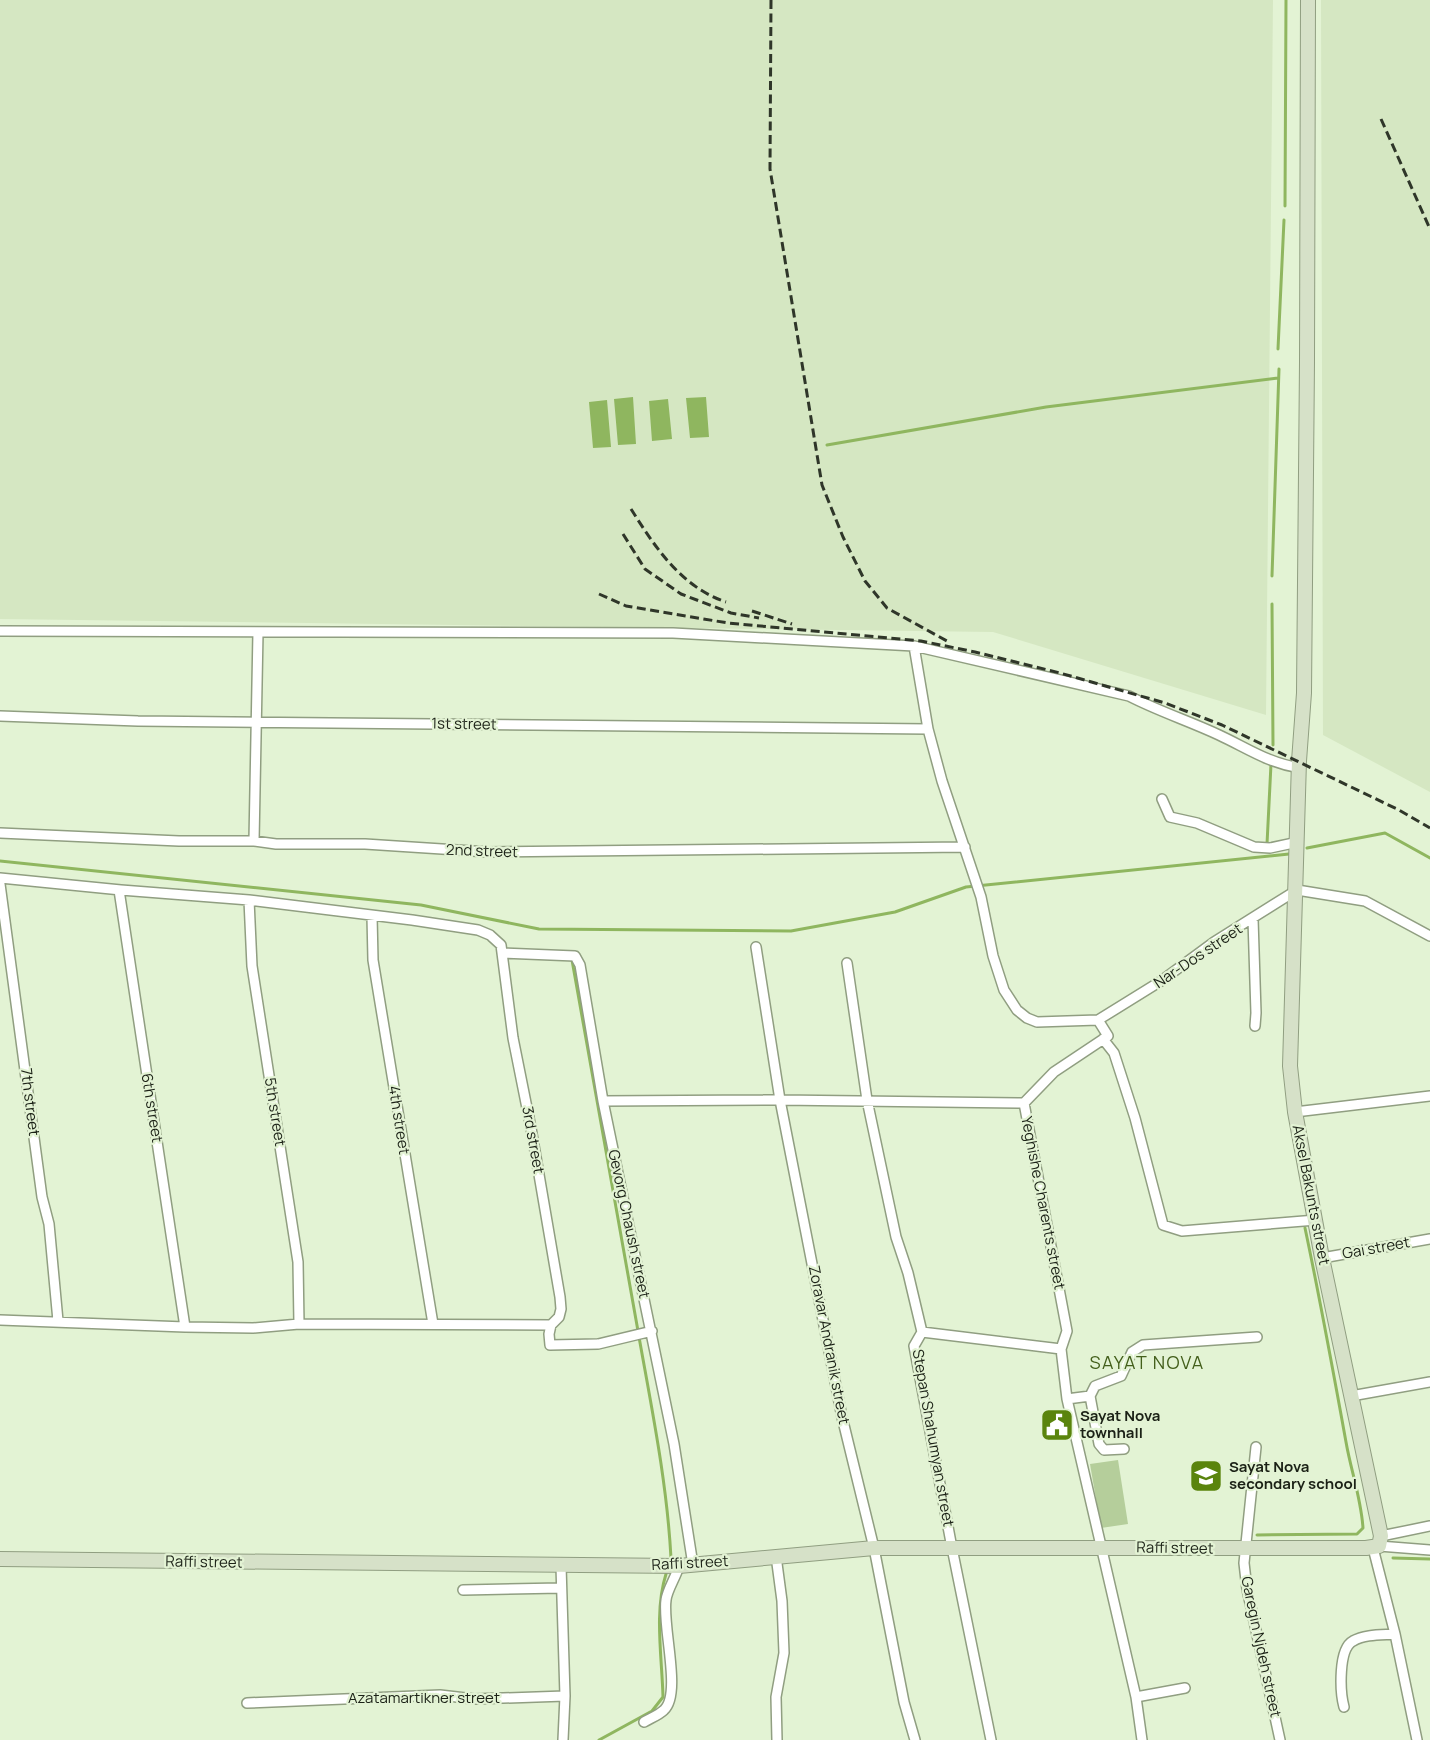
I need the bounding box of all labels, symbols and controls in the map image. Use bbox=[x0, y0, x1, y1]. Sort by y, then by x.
street label: 1st street bbox=[431, 712, 497, 735]
street label: 2nd street bbox=[446, 839, 518, 862]
street label: Nar-Dos street bbox=[1149, 918, 1246, 993]
street label: 7th street bbox=[16, 1067, 45, 1137]
street label: 6th street bbox=[137, 1072, 168, 1144]
street label: 5th street bbox=[260, 1076, 291, 1148]
street label: 4th street bbox=[384, 1084, 415, 1156]
street label: 3rd street bbox=[517, 1105, 550, 1175]
street label: Yeghishe Charents street bbox=[1016, 1115, 1071, 1291]
street label: Aksel Bakunts street bbox=[1288, 1123, 1335, 1267]
street label: Gevorg Chaush street bbox=[603, 1148, 656, 1300]
street label: Gai street bbox=[1341, 1231, 1411, 1264]
street label: Zoravar Andranik street bbox=[804, 1264, 855, 1426]
street label: Stepan Shahumyan street bbox=[908, 1348, 959, 1528]
district label: SAYAT NOVA bbox=[1089, 1350, 1205, 1374]
place label: Sayat Nova townhall bbox=[1080, 1405, 1161, 1443]
public building icon: Sayat Nova townhall bbox=[1039, 1407, 1075, 1443]
place label: Sayat Nova secondary school bbox=[1229, 1456, 1357, 1494]
school or university icon: Sayat Nova secondary school bbox=[1188, 1458, 1224, 1494]
street label: Raffi street bbox=[1136, 1536, 1214, 1559]
street label: Raffi street bbox=[165, 1550, 243, 1573]
street label: Raffi street bbox=[651, 1550, 729, 1575]
street label: Garegin Njdeh street bbox=[1236, 1575, 1287, 1719]
street label: Azatamartikner street bbox=[348, 1687, 500, 1708]

